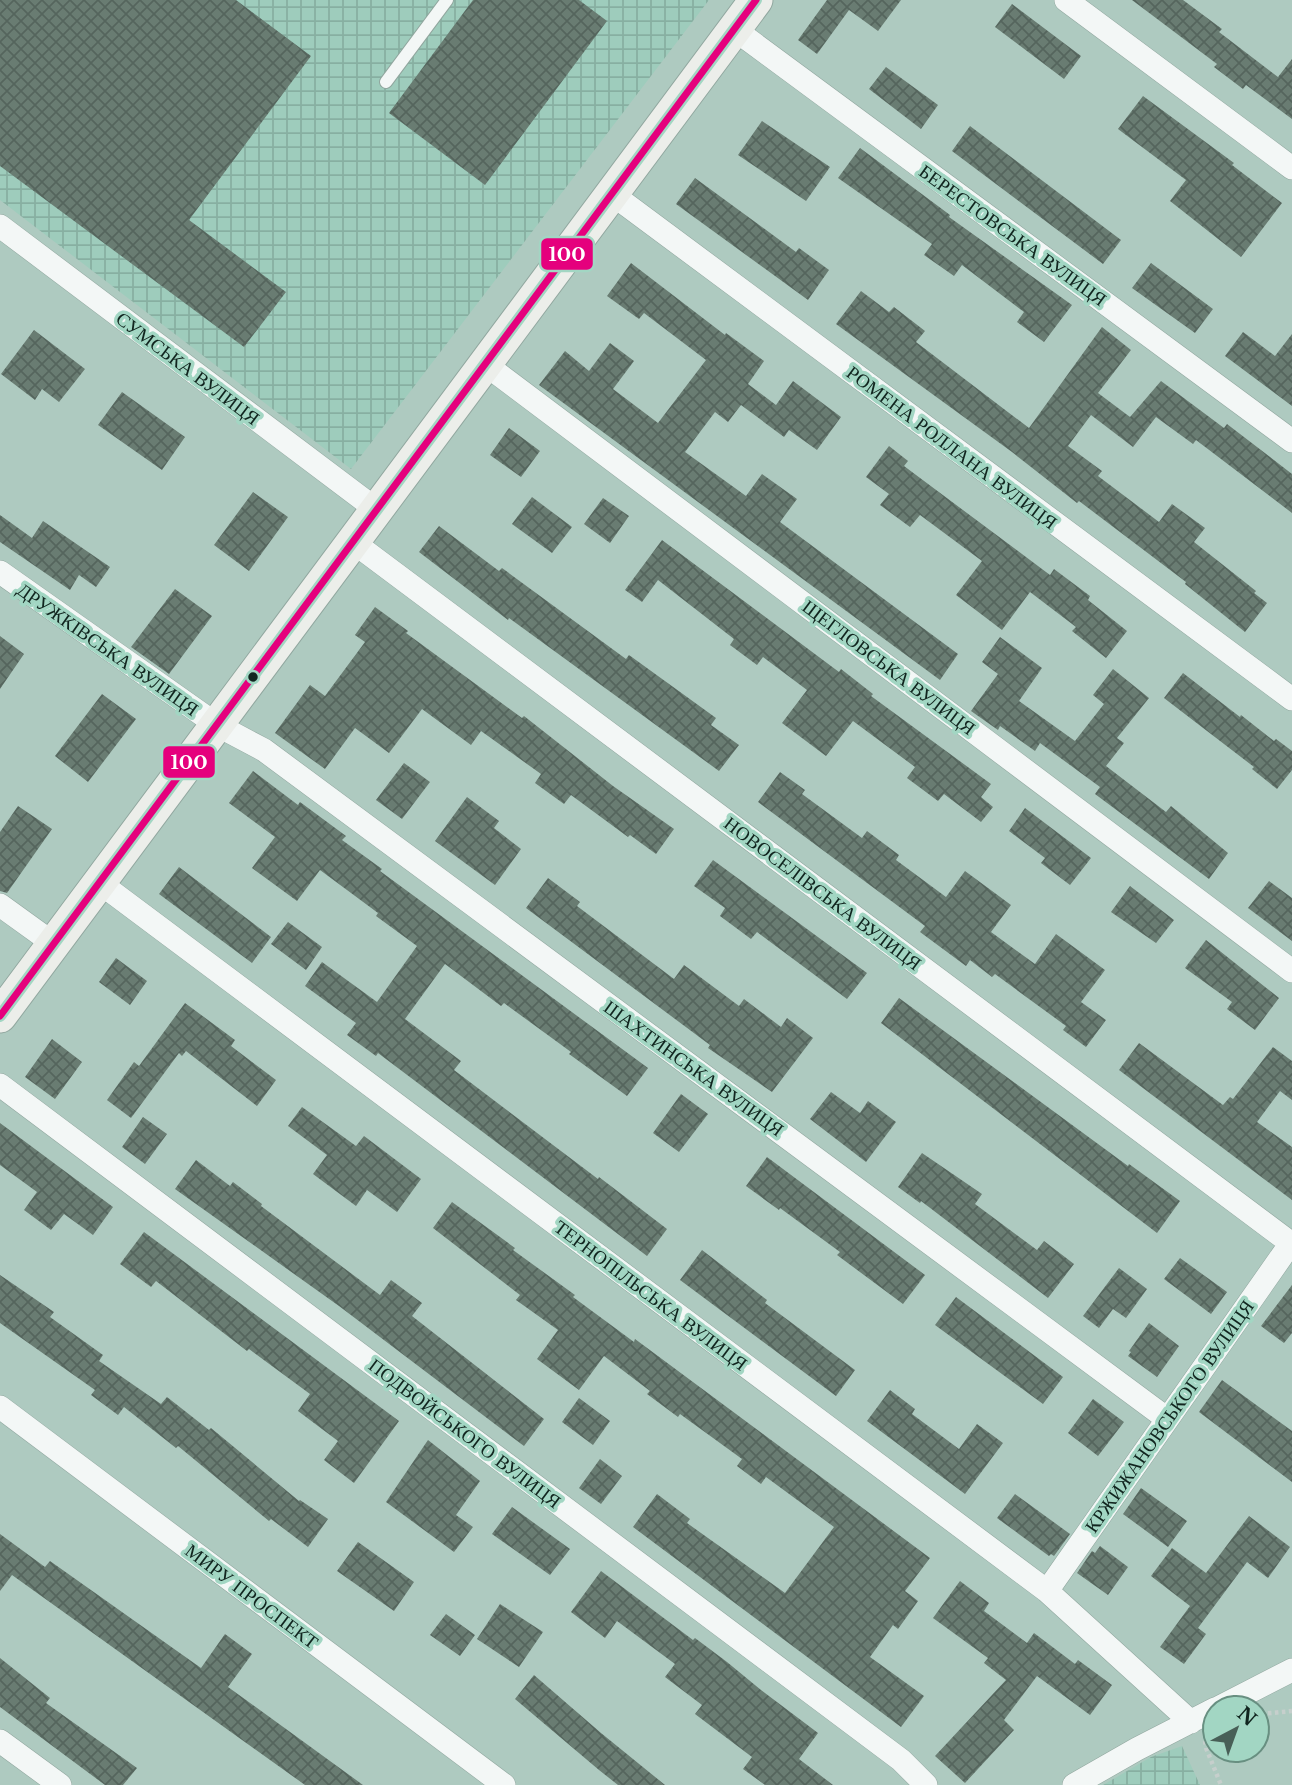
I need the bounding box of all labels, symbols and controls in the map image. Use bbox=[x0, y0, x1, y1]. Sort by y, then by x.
street label: БЕРЕСТОВСЬКА ВУЛИЦЯ bbox=[915, 160, 1111, 311]
line badge: 100 bbox=[540, 237, 594, 271]
text: 100 bbox=[549, 243, 585, 266]
street label: СУМСЬКА ВУЛИЦЯ bbox=[111, 307, 264, 430]
street label: РОМЕНА РОЛЛАНА ВУЛИЦЯ bbox=[842, 361, 1062, 534]
street label: ДРУЖКІВСЬКА ВУЛИЦЯ bbox=[13, 578, 203, 721]
street label: ЩЕГЛОВСЬКА ВУЛИЦЯ bbox=[798, 595, 980, 740]
unlabelled marker bbox=[246, 670, 260, 684]
line badge: 100 bbox=[162, 745, 216, 779]
text: 100 bbox=[171, 751, 207, 774]
street label: НОВОСЕЛІВСЬКА ВУЛИЦЯ bbox=[720, 812, 926, 975]
street label: ШАХТИНСЬКА ВУЛИЦЯ bbox=[599, 995, 788, 1142]
street label: ТЕРНОПІЛЬСЬКА ВУЛИЦЯ bbox=[550, 1215, 752, 1376]
street label: КРЖИЖАНОВСЬКОГО ВУЛИЦЯ bbox=[1080, 1295, 1259, 1537]
street label: ПОДВОЙСЬКОГО ВУЛИЦЯ bbox=[364, 1354, 565, 1513]
street label: МИРУ ПРОСПЕКТ bbox=[181, 1539, 323, 1654]
north arrow bbox=[1201, 1694, 1271, 1764]
text: N bbox=[1233, 1702, 1261, 1731]

